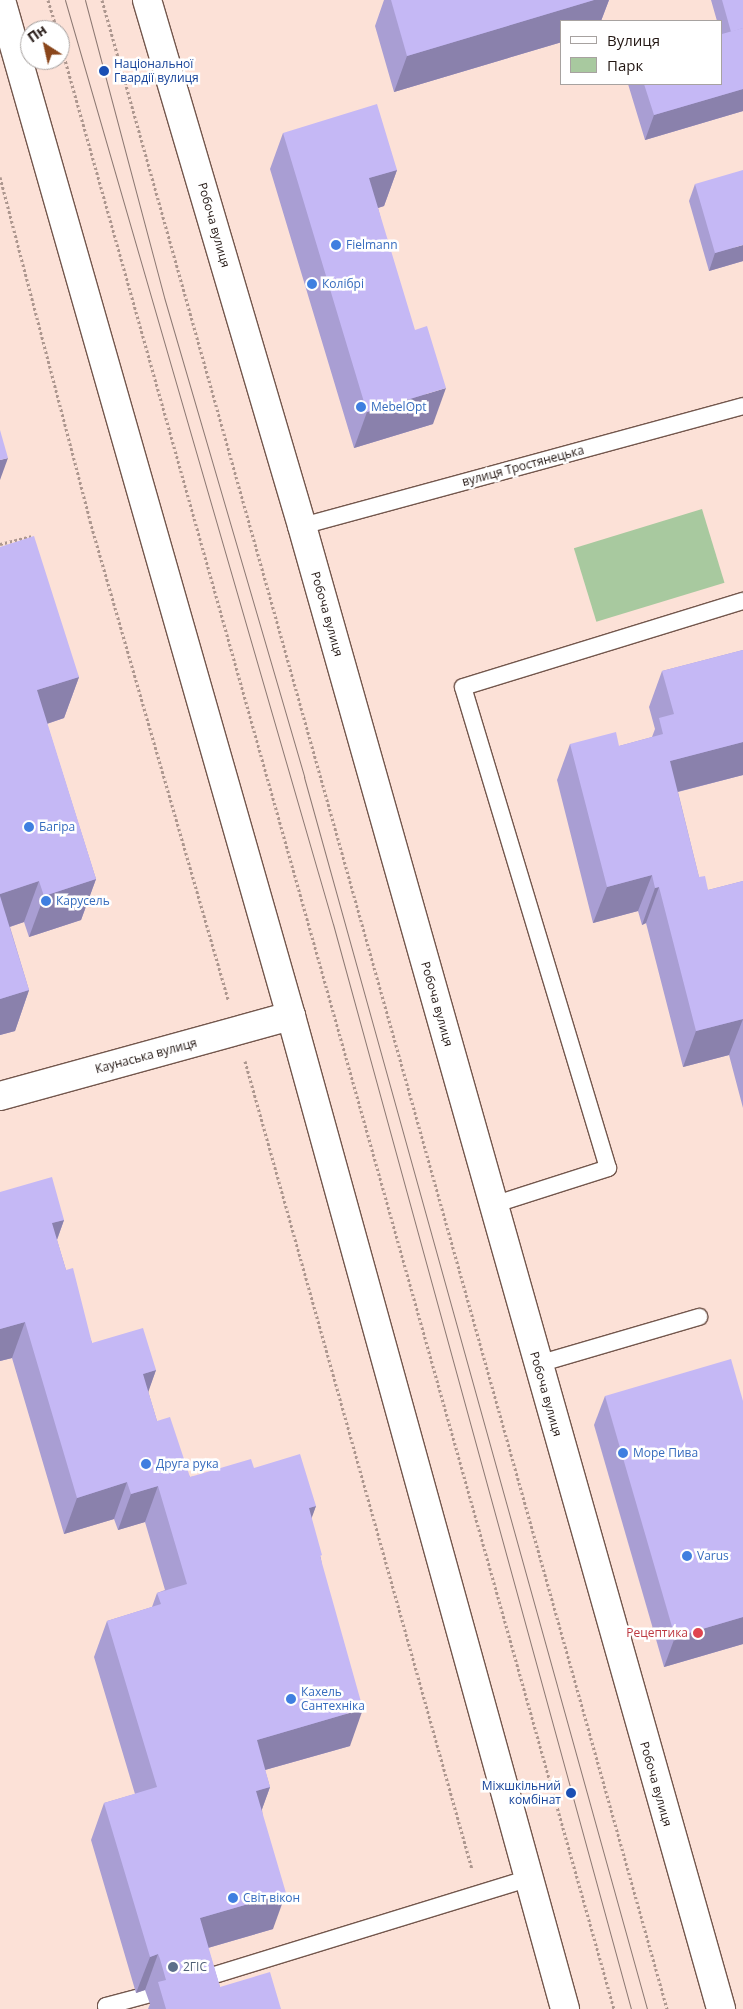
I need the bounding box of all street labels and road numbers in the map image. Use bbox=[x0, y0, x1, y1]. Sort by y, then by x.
street label: Робоча вулиця bbox=[195, 181, 233, 269]
street label: вулиця Тростянецька bbox=[460, 443, 586, 489]
street label: Робоча вулиця bbox=[308, 570, 346, 658]
street label: Робоча вулиця bbox=[418, 960, 456, 1048]
street label: Каунаська вулиця bbox=[94, 1036, 198, 1076]
street label: Робоча вулиця bbox=[527, 1350, 565, 1438]
street label: Робоча вулиця bbox=[637, 1740, 675, 1828]

